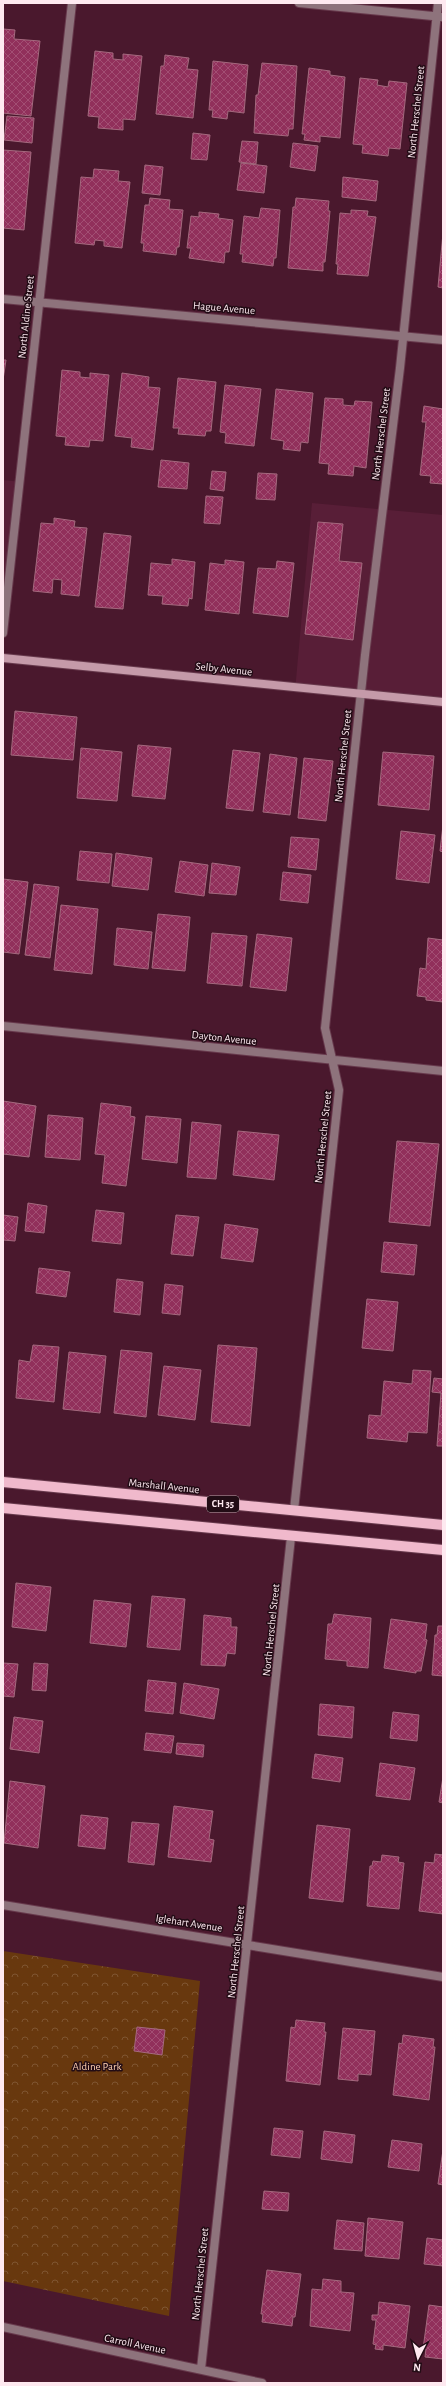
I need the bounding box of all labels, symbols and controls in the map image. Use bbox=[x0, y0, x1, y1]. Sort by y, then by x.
street label: North Herschel Street bbox=[406, 65, 426, 159]
street label: North Aldine Street bbox=[16, 275, 36, 359]
street label: Hague Avenue bbox=[192, 300, 256, 316]
street label: North Herschel Street bbox=[370, 387, 392, 481]
street label: Selby Avenue bbox=[195, 661, 253, 677]
street label: North Herschel Street bbox=[333, 709, 353, 803]
street label: Dayton Avenue bbox=[191, 1029, 257, 1047]
street label: North Herschel Street bbox=[313, 1090, 333, 1184]
street label: Marshall Avenue bbox=[128, 1477, 200, 1495]
road number: CH 35 bbox=[207, 1496, 239, 1512]
street label: North Herschel Street bbox=[261, 1583, 281, 1677]
street label: North Herschel Street bbox=[226, 1905, 246, 1999]
street label: Iglehart Avenue bbox=[155, 1912, 223, 1934]
park label: Aldine Park bbox=[73, 2061, 121, 2072]
street label: North Herschel Street bbox=[190, 2227, 210, 2321]
street label: Carroll Avenue bbox=[103, 2332, 167, 2356]
north arrow bbox=[398, 2338, 438, 2378]
text: N bbox=[413, 2362, 421, 2373]

